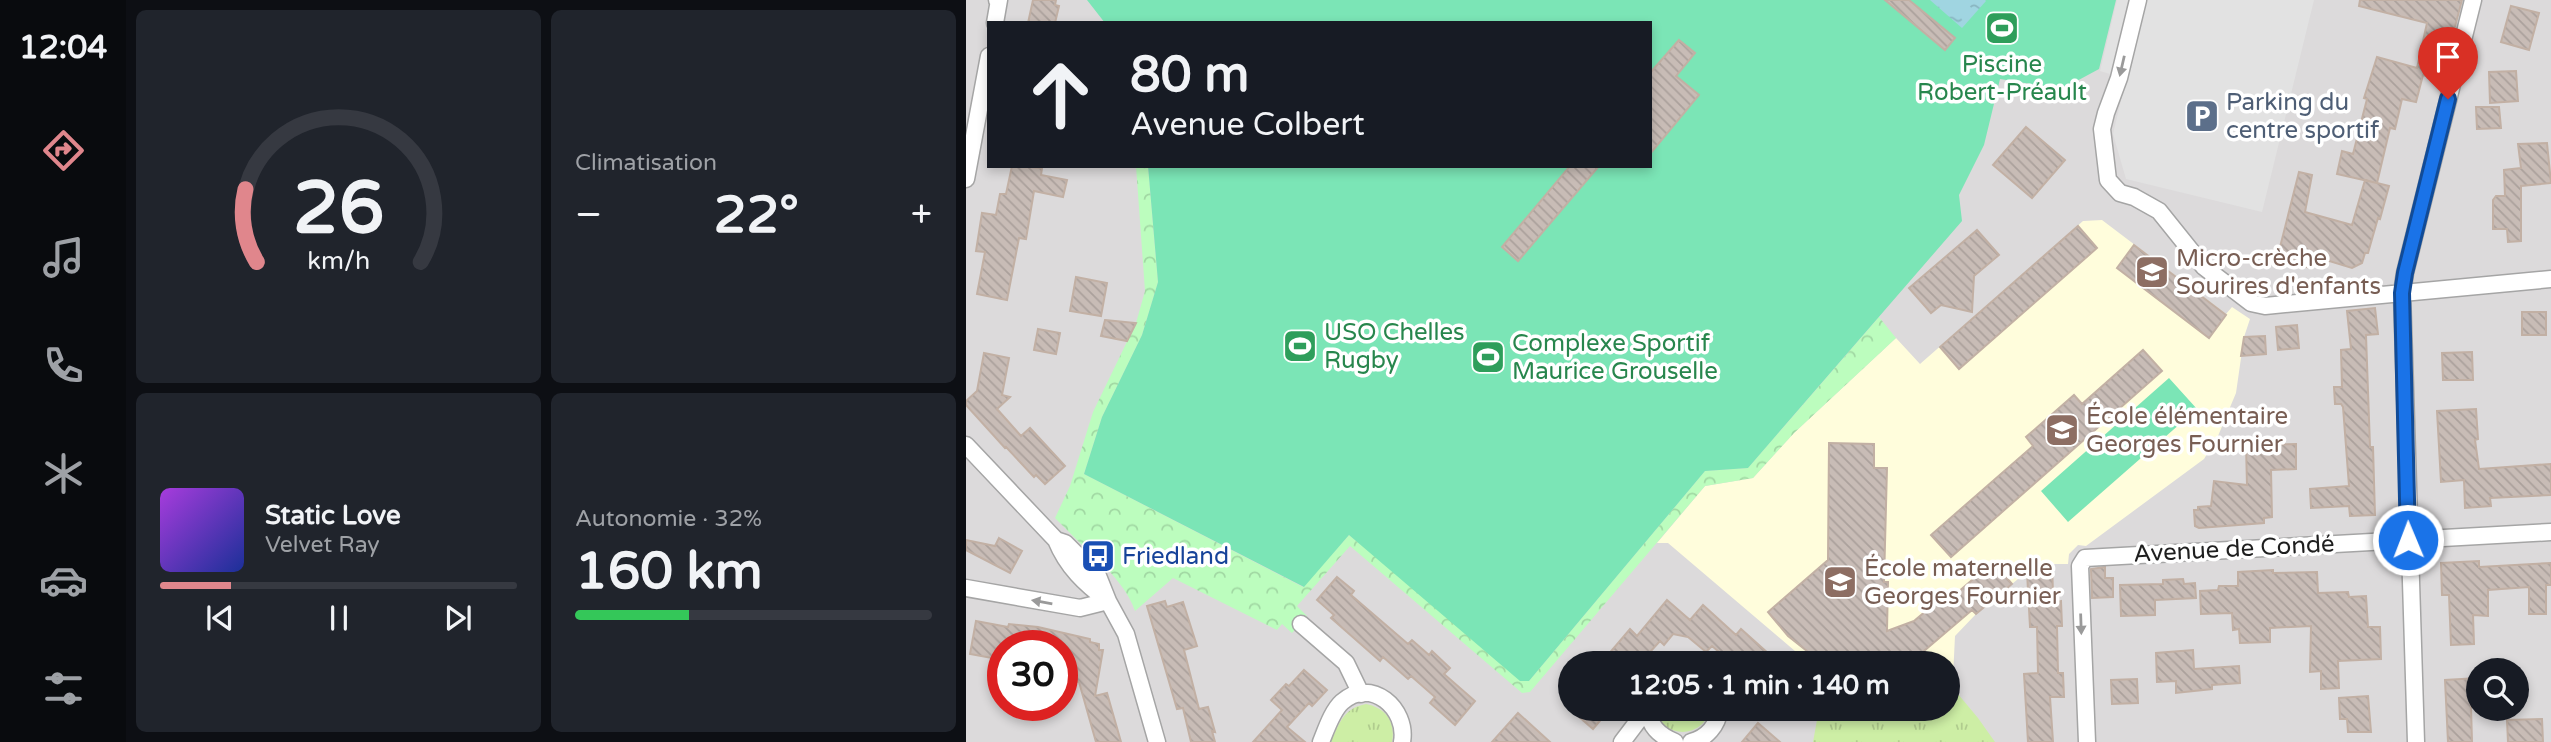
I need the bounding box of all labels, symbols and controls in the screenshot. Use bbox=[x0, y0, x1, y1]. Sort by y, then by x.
sports icon: Piscine Robert-Préault bbox=[1983, 9, 2021, 47]
pin bbox=[2418, 27, 2478, 99]
text: 12:04 bbox=[19, 29, 107, 67]
icon: arrive bbox=[2429, 38, 2467, 76]
text: 80 m bbox=[1130, 46, 1249, 105]
icon: ahead bbox=[1015, 49, 1106, 140]
place label: Piscine Robert-Préault bbox=[1917, 50, 2087, 107]
one-way arrow bbox=[2116, 55, 2127, 77]
place label: Parking du centre sportif bbox=[2226, 88, 2380, 145]
parking icon: Parking du centre sportif bbox=[2183, 97, 2221, 135]
text: Avenue Colbert bbox=[1130, 106, 1365, 144]
icon: directions bbox=[39, 126, 88, 175]
text: Climatisation bbox=[575, 149, 717, 177]
text: 26 bbox=[293, 166, 384, 254]
text: 22° bbox=[714, 184, 799, 247]
text: − bbox=[575, 192, 602, 238]
text: + bbox=[911, 192, 932, 238]
icon: music bbox=[39, 233, 88, 282]
place label: Micro-crèche Sourires d'enfants bbox=[2176, 244, 2381, 301]
text: km/h bbox=[307, 246, 370, 276]
school or university icon: Micro-crèche Sourires d'enfants bbox=[2133, 253, 2171, 291]
place label: USO Chelles Rugby bbox=[1324, 318, 1465, 375]
sports icon: USO Chelles Rugby bbox=[1281, 327, 1319, 365]
place label: Complexe Sportif Maurice Grouselle bbox=[1512, 329, 1718, 386]
sports icon: Complexe Sportif Maurice Grouselle bbox=[1469, 338, 1507, 376]
icon: phone bbox=[39, 341, 88, 390]
place label: École élémentaire Georges Fournier bbox=[2086, 401, 2288, 459]
school or university icon: École élémentaire Georges Fournier bbox=[2043, 411, 2081, 449]
icon: climate bbox=[39, 449, 88, 498]
text: Static Love bbox=[265, 500, 401, 531]
position arrow bbox=[2371, 503, 2445, 577]
text: Autonomie · 32% bbox=[575, 505, 762, 533]
street label: Avenue de Condé bbox=[2133, 529, 2335, 569]
text: Velvet Ray bbox=[265, 531, 380, 559]
bus stop icon: Friedland bbox=[1079, 537, 1117, 575]
text: 160 km bbox=[575, 540, 763, 603]
place label: Friedland bbox=[1122, 542, 1229, 571]
place label: École maternelle Georges Fournier bbox=[1864, 553, 2062, 611]
icon: car bbox=[39, 556, 88, 605]
school or university icon: École maternelle Georges Fournier bbox=[1821, 563, 1859, 601]
one-way arrow bbox=[1030, 596, 1052, 607]
icon: previous bbox=[201, 599, 239, 637]
icon: pause bbox=[320, 599, 358, 637]
icon: next bbox=[439, 599, 477, 637]
one-way arrow bbox=[2076, 614, 2087, 636]
speed limit sign: 30 bbox=[987, 630, 1078, 721]
map controls bbox=[2466, 658, 2529, 721]
button: search bbox=[2466, 658, 2529, 721]
icon: filters bbox=[39, 664, 88, 713]
text: 12:05 · 1 min · 140 m bbox=[1628, 670, 1890, 701]

